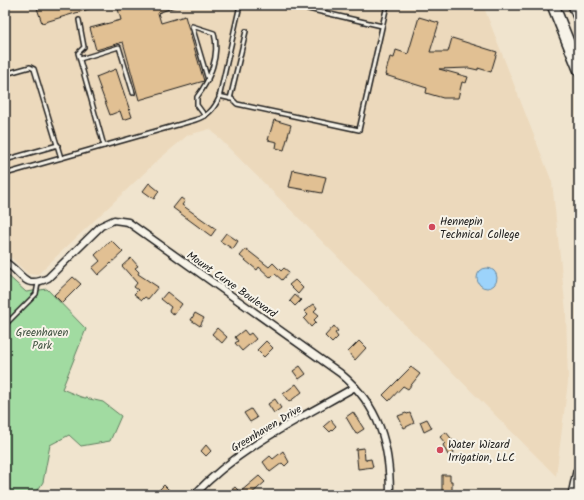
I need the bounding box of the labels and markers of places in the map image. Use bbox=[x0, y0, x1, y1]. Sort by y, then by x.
place label: Hennepin Technical College bbox=[440, 213, 519, 244]
marker: Hennepin Technical College bbox=[427, 222, 437, 232]
place label: Water Wizard Irrigation, LLC bbox=[448, 436, 515, 467]
marker: Water Wizard Irrigation, LLC bbox=[435, 445, 445, 455]

